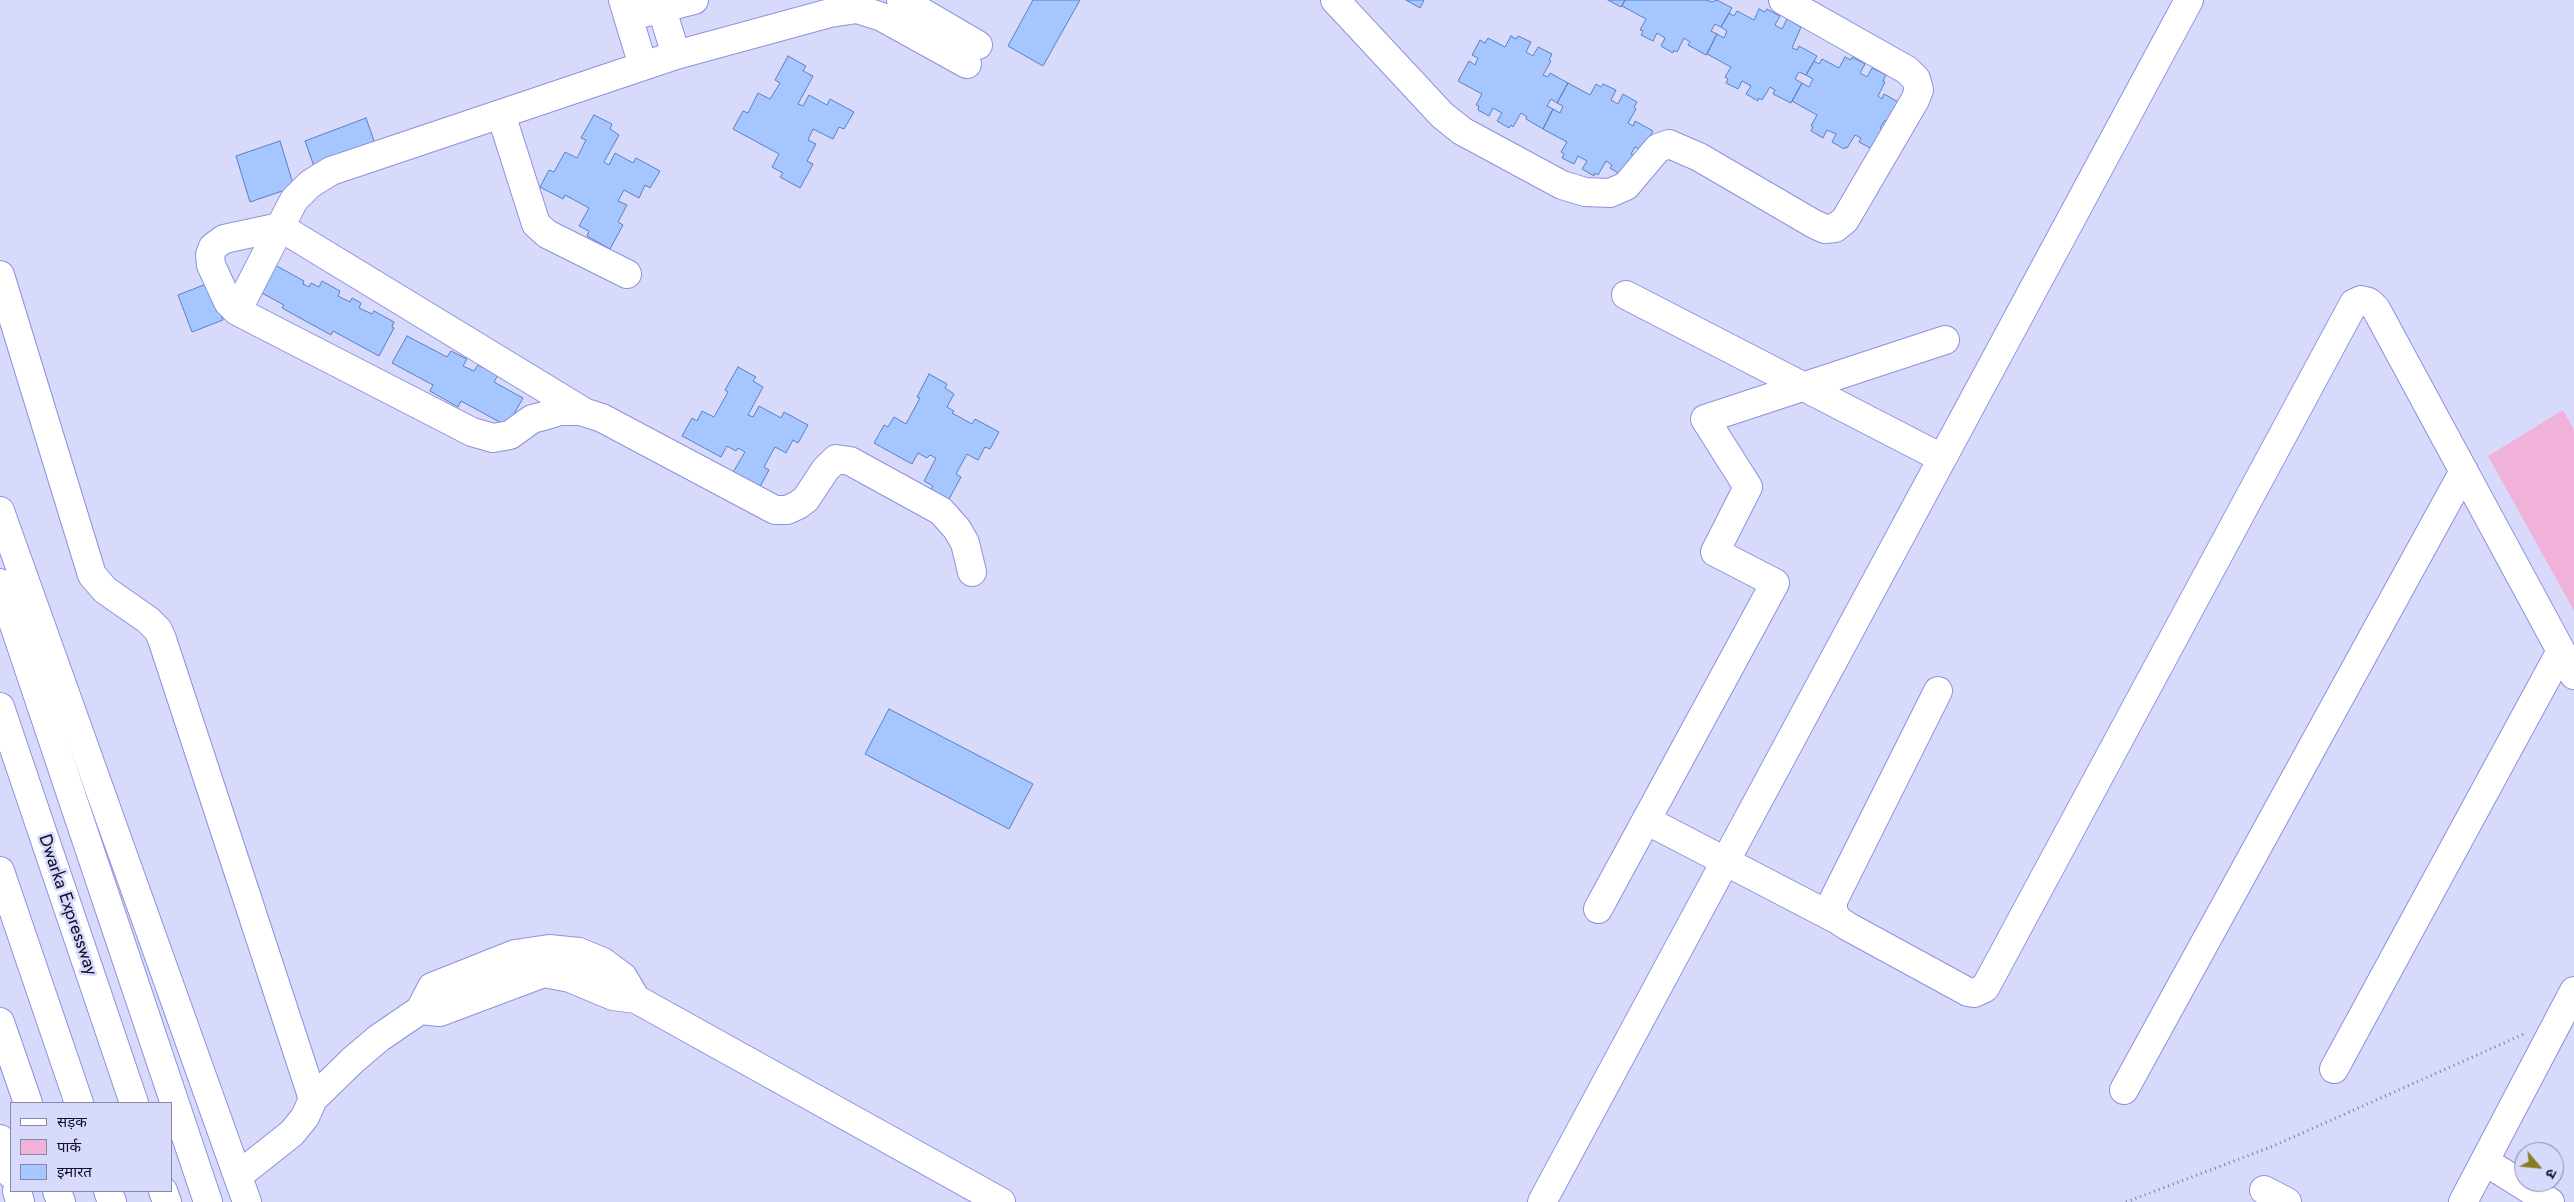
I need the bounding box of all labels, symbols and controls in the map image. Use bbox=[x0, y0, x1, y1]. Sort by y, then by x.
street label: Dwarka Expressway bbox=[33, 832, 101, 978]
legend bbox=[10, 1102, 172, 1192]
text: सड़क bbox=[57, 1111, 87, 1133]
text: पार्क bbox=[57, 1136, 81, 1158]
north arrow bbox=[2514, 1142, 2564, 1192]
text: इमारत bbox=[57, 1161, 92, 1183]
text: उ bbox=[2541, 1165, 2562, 1182]

